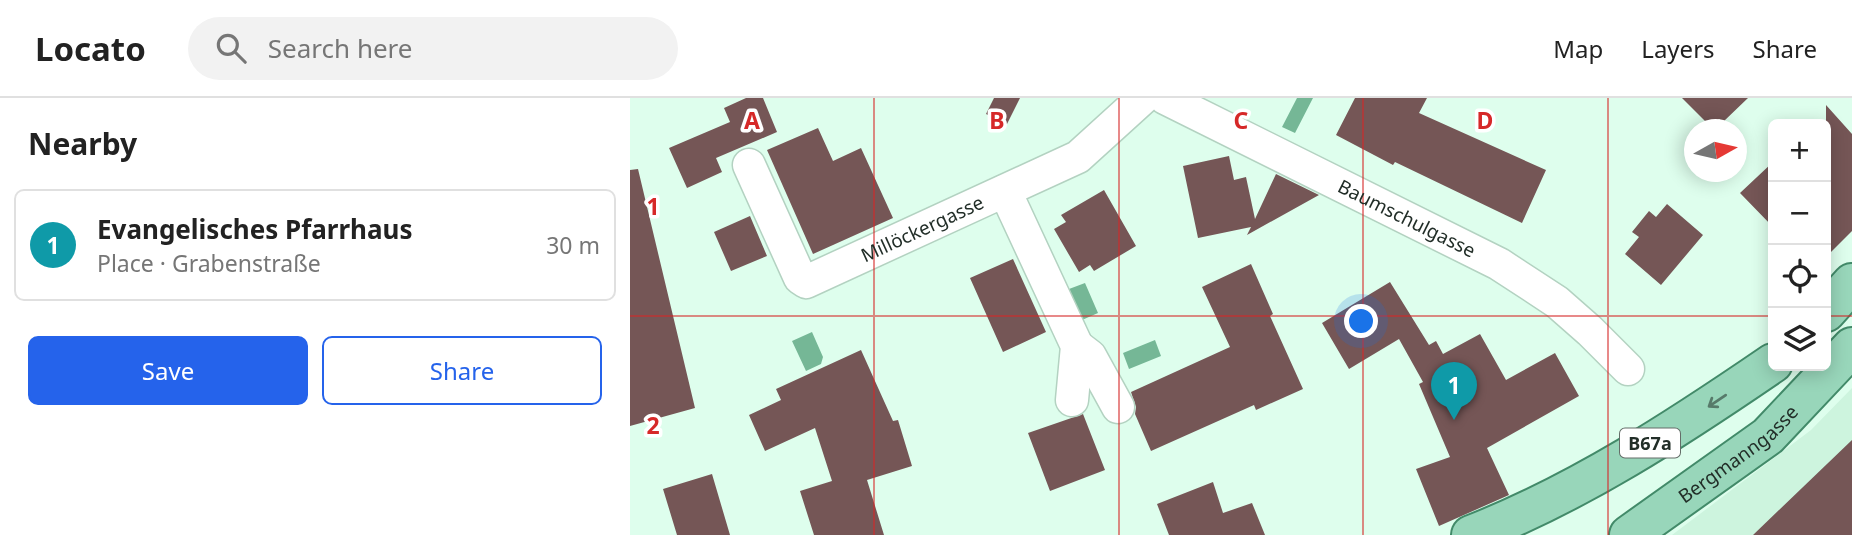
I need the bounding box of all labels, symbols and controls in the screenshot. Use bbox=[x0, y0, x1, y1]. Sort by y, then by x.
search box bbox=[188, 17, 678, 80]
text: Locato bbox=[35, 26, 146, 71]
icon: search bbox=[212, 29, 250, 67]
text: Search here bbox=[268, 30, 413, 66]
text: Map bbox=[1553, 32, 1603, 65]
text: Layers bbox=[1641, 32, 1715, 65]
text: Share bbox=[1753, 32, 1817, 65]
text: A bbox=[744, 104, 760, 136]
text: B bbox=[989, 104, 1005, 136]
text: C bbox=[1234, 104, 1249, 136]
text: D bbox=[1477, 104, 1493, 136]
north arrow bbox=[1684, 119, 1747, 182]
map controls bbox=[1768, 119, 1831, 371]
button: + bbox=[1768, 119, 1831, 182]
text: Nearby bbox=[28, 123, 137, 164]
street label: Baumschulgasse bbox=[1334, 173, 1480, 263]
button: − bbox=[1768, 182, 1831, 245]
street label: Millöckergasse bbox=[857, 189, 988, 268]
text: 1 bbox=[646, 190, 660, 222]
text: Evangelisches Pfarrhaus bbox=[97, 211, 413, 247]
text: 1 bbox=[46, 229, 60, 261]
text: 30 m bbox=[546, 229, 600, 261]
button: locate bbox=[1768, 245, 1831, 308]
text: Place · Grabenstraße bbox=[97, 247, 321, 279]
your location bbox=[1344, 304, 1378, 338]
button: layers bbox=[1768, 308, 1831, 371]
button: Save bbox=[28, 336, 308, 405]
button: Share bbox=[322, 336, 602, 405]
pin: 1 bbox=[1431, 362, 1477, 420]
one-way arrow bbox=[1708, 394, 1727, 408]
street label: Bergmanngasse bbox=[1673, 399, 1804, 509]
text: 2 bbox=[646, 409, 660, 441]
road number: B67a bbox=[1620, 428, 1680, 458]

